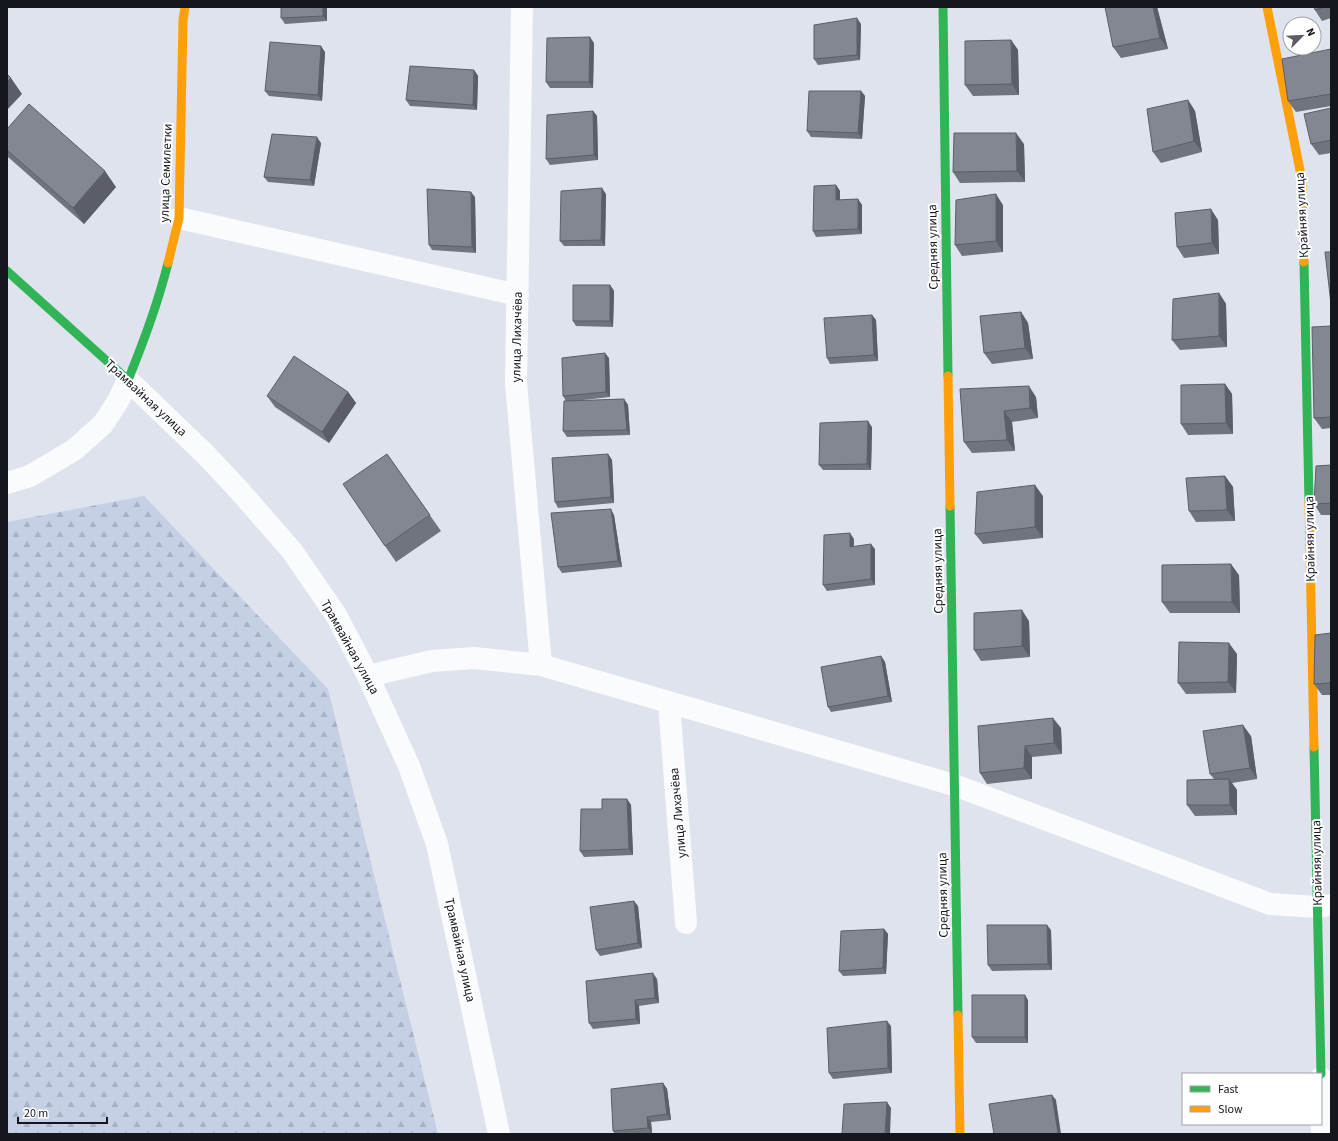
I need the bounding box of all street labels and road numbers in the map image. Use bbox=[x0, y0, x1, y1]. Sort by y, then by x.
street label: улица Семилетки bbox=[155, 123, 177, 223]
street label: Крайняя улица bbox=[1291, 172, 1313, 258]
street label: Средняя улица bbox=[923, 204, 943, 290]
street label: улица Лихачёва bbox=[507, 291, 527, 383]
street label: Трамвайная улица bbox=[101, 355, 191, 441]
street label: Крайняя улица bbox=[1300, 496, 1320, 582]
street label: Средняя улица bbox=[928, 528, 948, 614]
street label: Трамвайная улица bbox=[316, 596, 384, 698]
street label: улица Лихачёва bbox=[665, 767, 691, 859]
street label: Крайняя улица bbox=[1307, 820, 1327, 906]
street label: Средняя улица bbox=[933, 852, 953, 938]
street label: Трамвайная улица bbox=[440, 896, 480, 1004]

